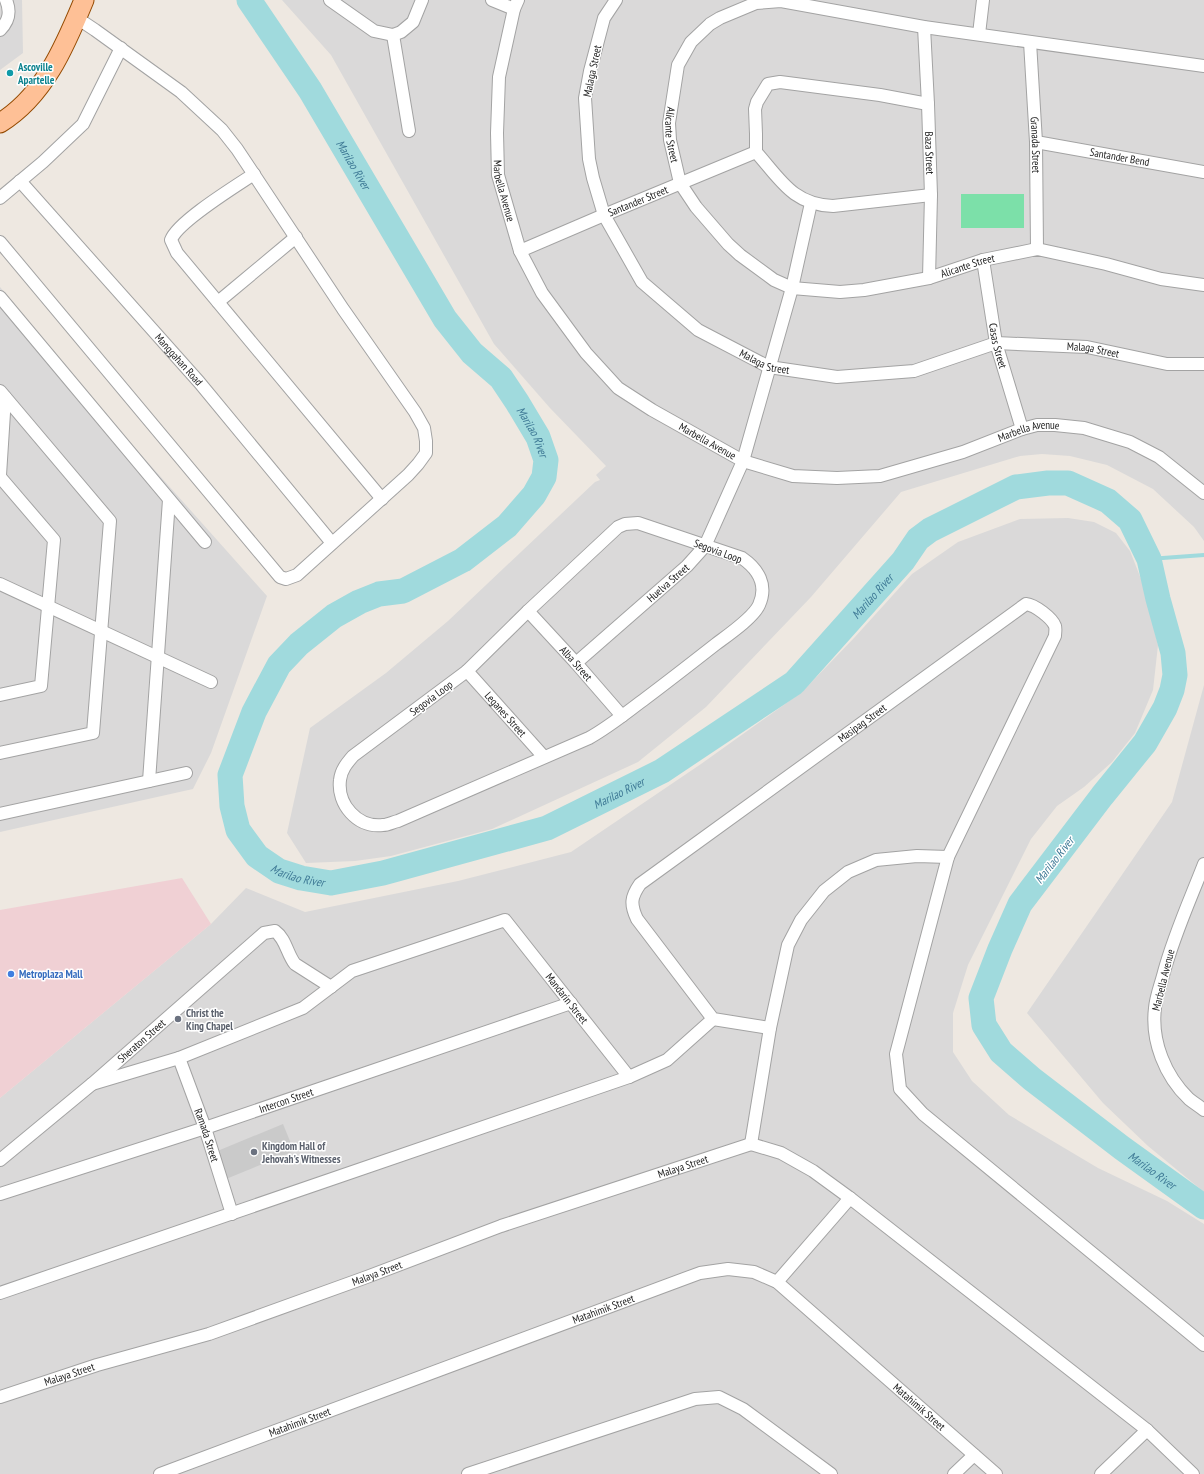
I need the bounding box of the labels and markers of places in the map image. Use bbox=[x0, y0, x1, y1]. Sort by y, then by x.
place label: Ascoville Apartelle bbox=[17, 60, 55, 87]
marker: Ascoville Apartelle bbox=[5, 68, 15, 78]
place label: Metroplaza Mall bbox=[19, 967, 83, 981]
marker: Metroplaza Mall bbox=[6, 969, 16, 979]
place label: Christ the King Chapel bbox=[186, 1006, 233, 1033]
marker: Christ the King Chapel bbox=[173, 1014, 183, 1024]
place label: Kingdom Hall of Jehovah's Witnesses bbox=[261, 1139, 341, 1166]
marker: Kingdom Hall of Jehovah's Witnesses bbox=[249, 1147, 259, 1157]

